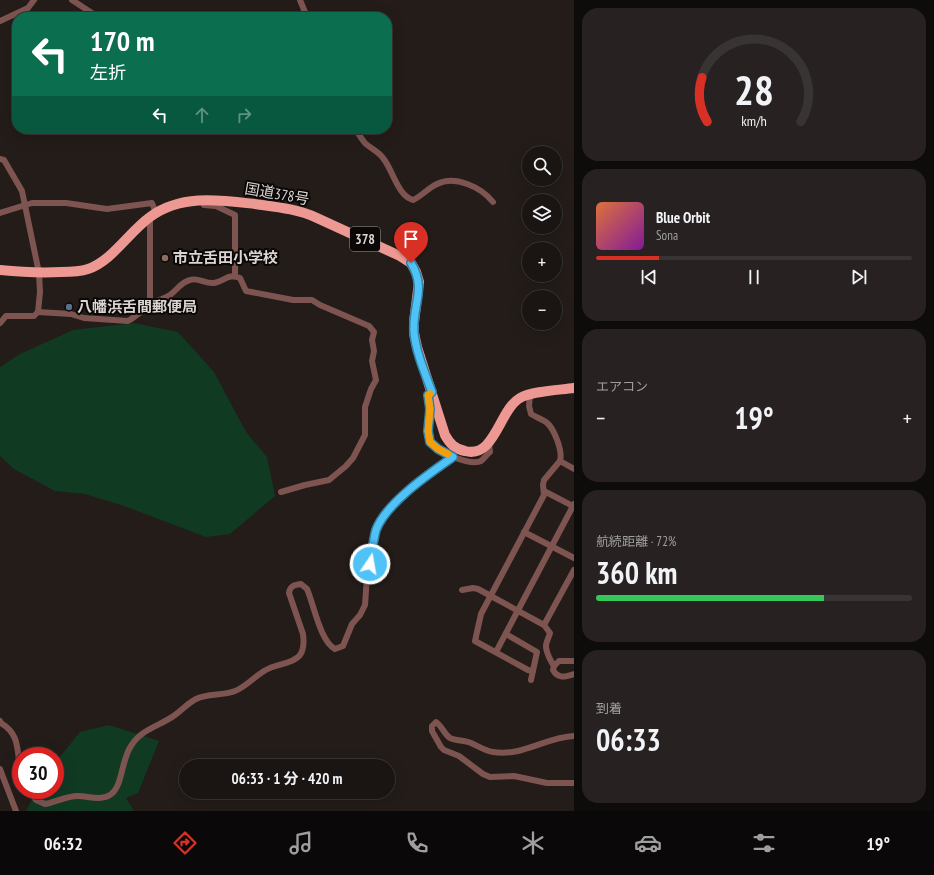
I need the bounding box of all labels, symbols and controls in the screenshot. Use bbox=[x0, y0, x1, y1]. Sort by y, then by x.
text: 170 m bbox=[90, 22, 154, 59]
icon: left bbox=[24, 28, 76, 80]
text: 左折 bbox=[90, 61, 126, 84]
text: 28 bbox=[734, 63, 774, 116]
icon: left bbox=[149, 104, 171, 126]
icon: ahead bbox=[191, 104, 213, 126]
icon: right bbox=[233, 104, 255, 126]
text: km/h bbox=[741, 111, 767, 130]
map controls bbox=[522, 146, 562, 330]
button: search bbox=[522, 146, 562, 186]
street label: 国道378号 bbox=[243, 178, 311, 209]
button: layers bbox=[522, 194, 562, 234]
text: Blue Orbit bbox=[656, 208, 710, 227]
pin bbox=[394, 222, 428, 263]
road number: 378 bbox=[350, 227, 380, 251]
text: Sona bbox=[656, 227, 678, 244]
icon: arrive bbox=[400, 228, 422, 250]
button: + bbox=[522, 242, 562, 282]
place label: 市立舌田小学校 bbox=[173, 248, 278, 267]
marker: 市立舌田小学校 bbox=[160, 253, 170, 263]
icon: previous bbox=[638, 266, 660, 288]
icon: pause bbox=[743, 266, 765, 288]
icon: next bbox=[848, 266, 870, 288]
button: − bbox=[522, 290, 562, 330]
place label: 八幡浜舌間郵便局 bbox=[77, 297, 197, 316]
marker: 八幡浜舌間郵便局 bbox=[64, 302, 74, 312]
text: エアコン bbox=[596, 378, 648, 395]
text: 19° bbox=[734, 398, 774, 437]
text: − bbox=[596, 404, 605, 432]
text: + bbox=[903, 404, 912, 432]
text: 航続距離 · 72% bbox=[596, 533, 676, 550]
position arrow bbox=[349, 543, 391, 585]
text: 360 km bbox=[596, 553, 677, 592]
text: 到着 bbox=[596, 700, 622, 717]
text: 06:33 bbox=[596, 720, 661, 759]
speed limit sign: 30 bbox=[12, 747, 64, 799]
text: 06:33 · 1 分 · 420 m bbox=[232, 769, 342, 788]
icon: directions bbox=[171, 829, 199, 857]
icon: music bbox=[287, 829, 315, 857]
icon: phone bbox=[403, 829, 431, 857]
icon: climate bbox=[519, 829, 547, 857]
icon: car bbox=[634, 829, 662, 857]
icon: filters bbox=[750, 829, 778, 857]
text: 06:32 bbox=[44, 832, 83, 855]
text: 19° bbox=[866, 832, 890, 855]

